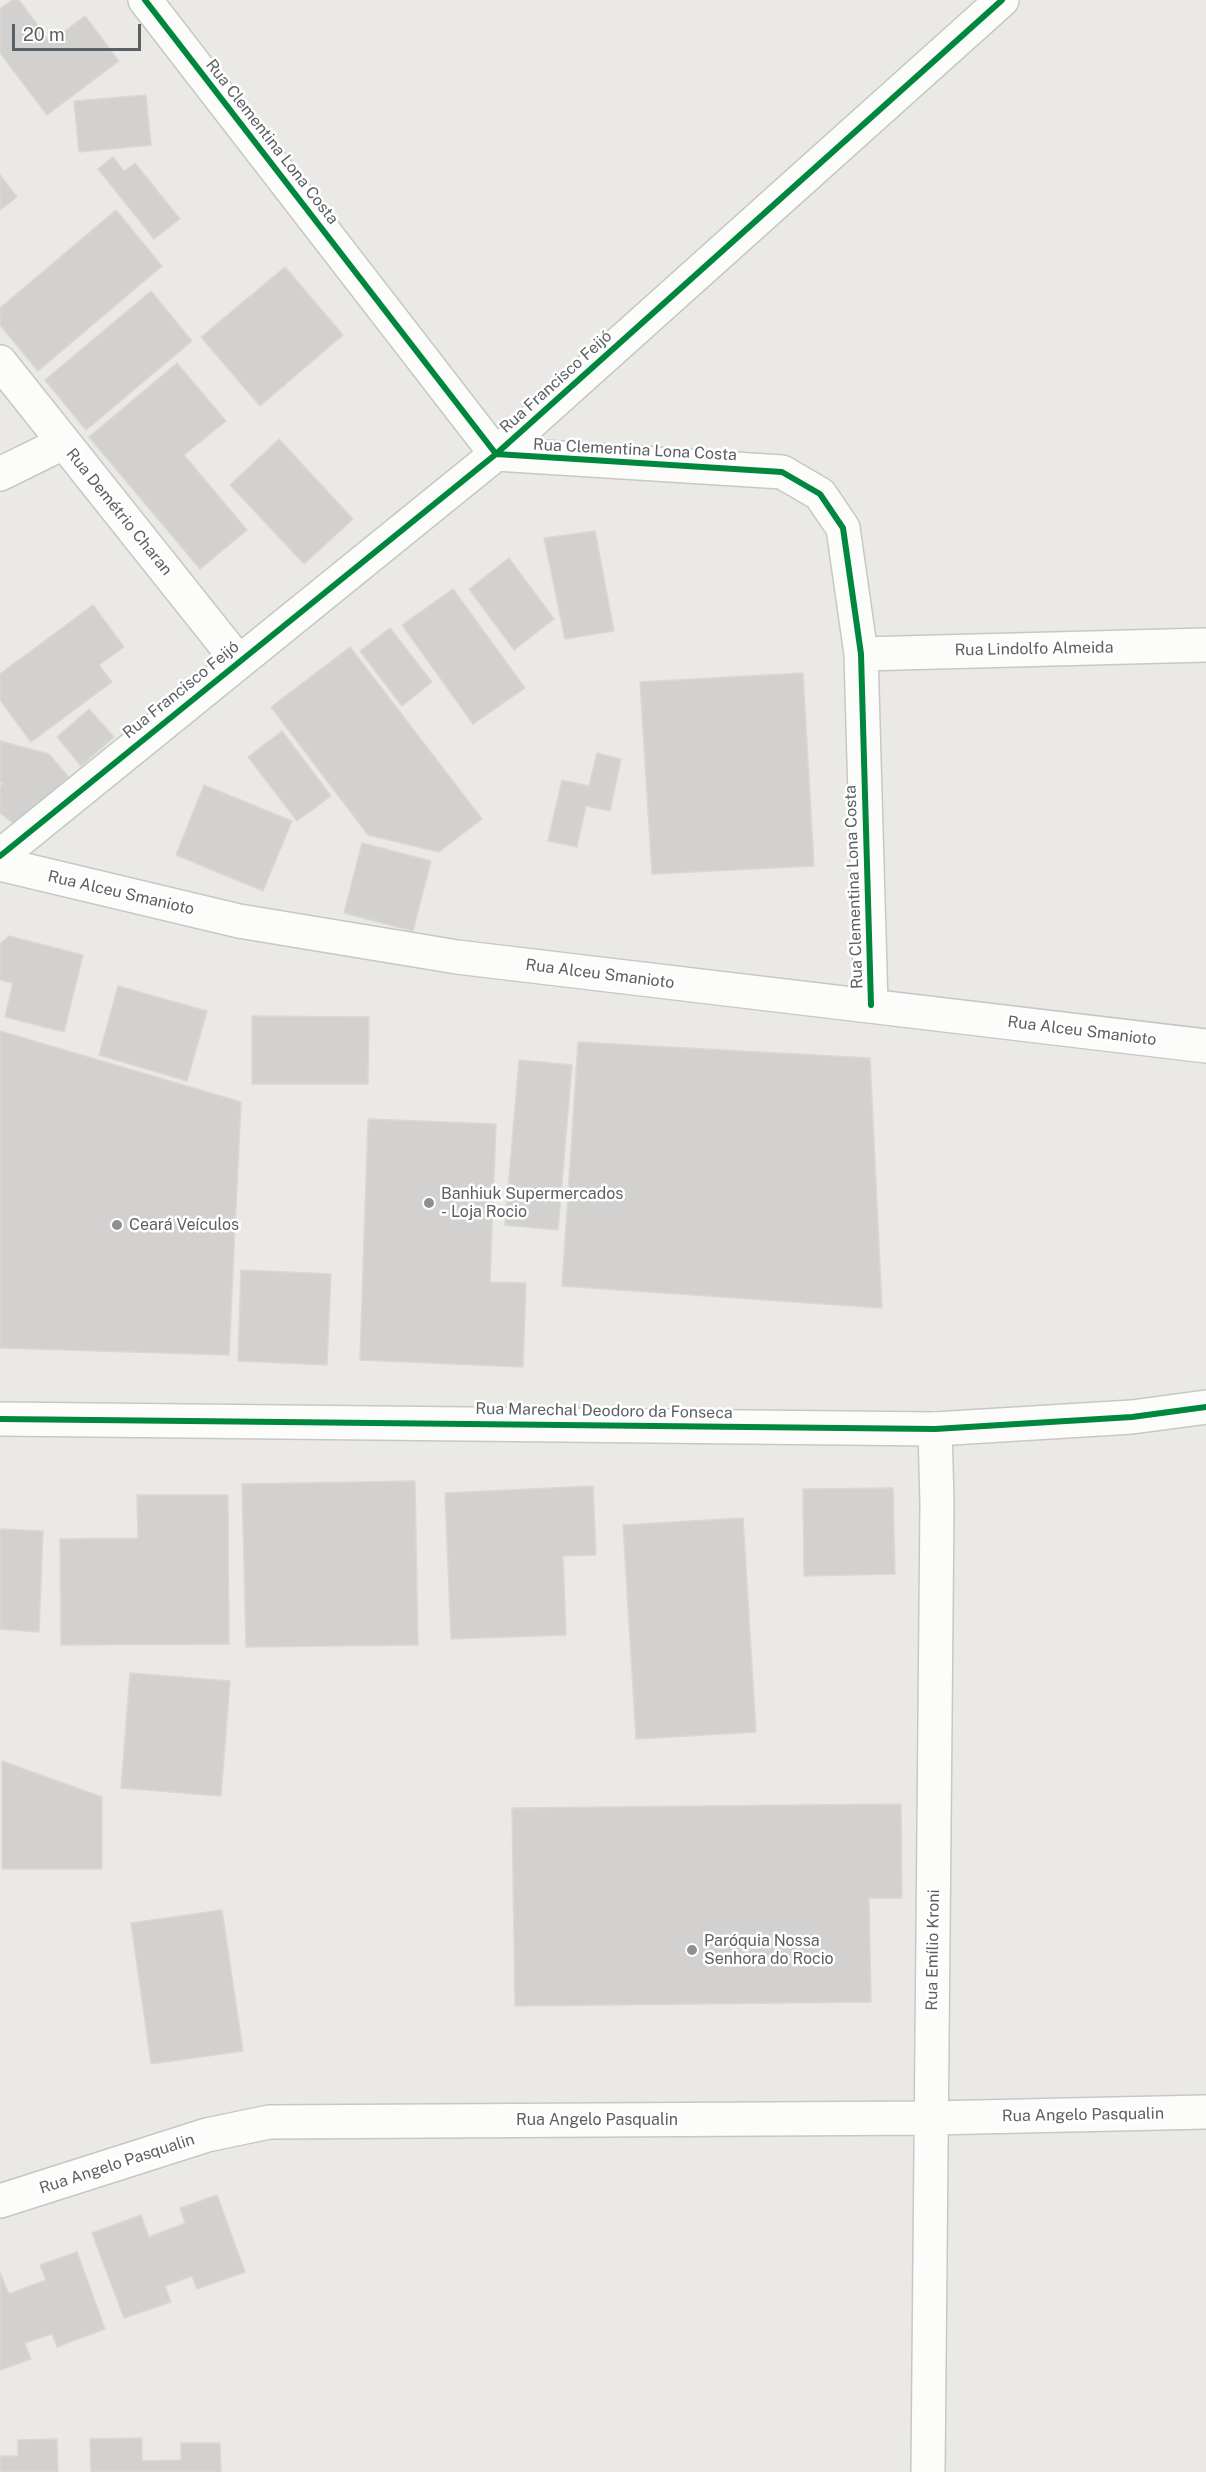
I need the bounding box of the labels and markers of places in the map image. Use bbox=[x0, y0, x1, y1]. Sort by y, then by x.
place label: Banhiuk Supermercados - Loja Rocio bbox=[441, 1184, 623, 1222]
marker: Banhiuk Supermercados - Loja Rocio bbox=[422, 1196, 436, 1210]
place label: Ceará Veículos bbox=[129, 1215, 239, 1235]
marker: Ceará Veículos bbox=[110, 1218, 124, 1232]
place label: Paróquia Nossa Senhora do Rocio bbox=[704, 1931, 834, 1969]
marker: Paróquia Nossa Senhora do Rocio bbox=[685, 1943, 699, 1957]

